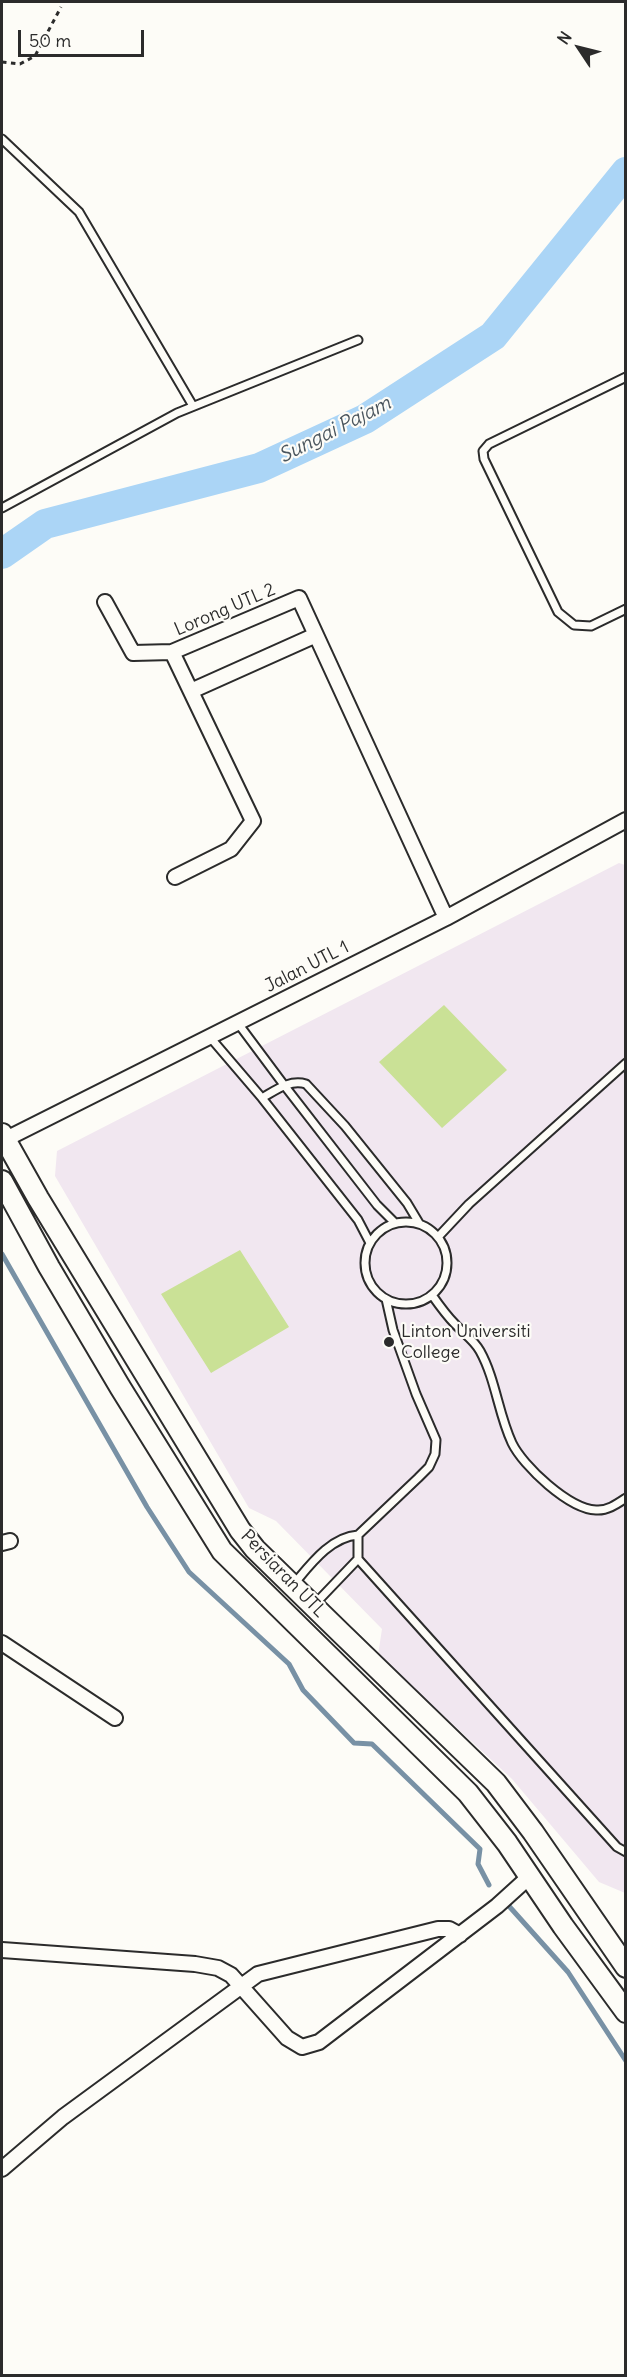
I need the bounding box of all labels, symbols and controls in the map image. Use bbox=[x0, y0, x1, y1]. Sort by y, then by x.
scale bar bbox=[21, 18, 147, 56]
north arrow bbox=[549, 18, 609, 78]
text: N bbox=[553, 27, 576, 48]
text: 50 m bbox=[29, 29, 71, 52]
water label: Sungai Pajam bbox=[275, 391, 395, 469]
street label: Lorong UTL 2 bbox=[171, 579, 279, 641]
street label: Jalan UTL 1 bbox=[261, 937, 353, 997]
place label: Linton Universiti College bbox=[401, 1321, 531, 1364]
marker: Linton Universiti College bbox=[382, 1335, 396, 1349]
street label: Persiaran UTL bbox=[236, 1526, 330, 1622]

